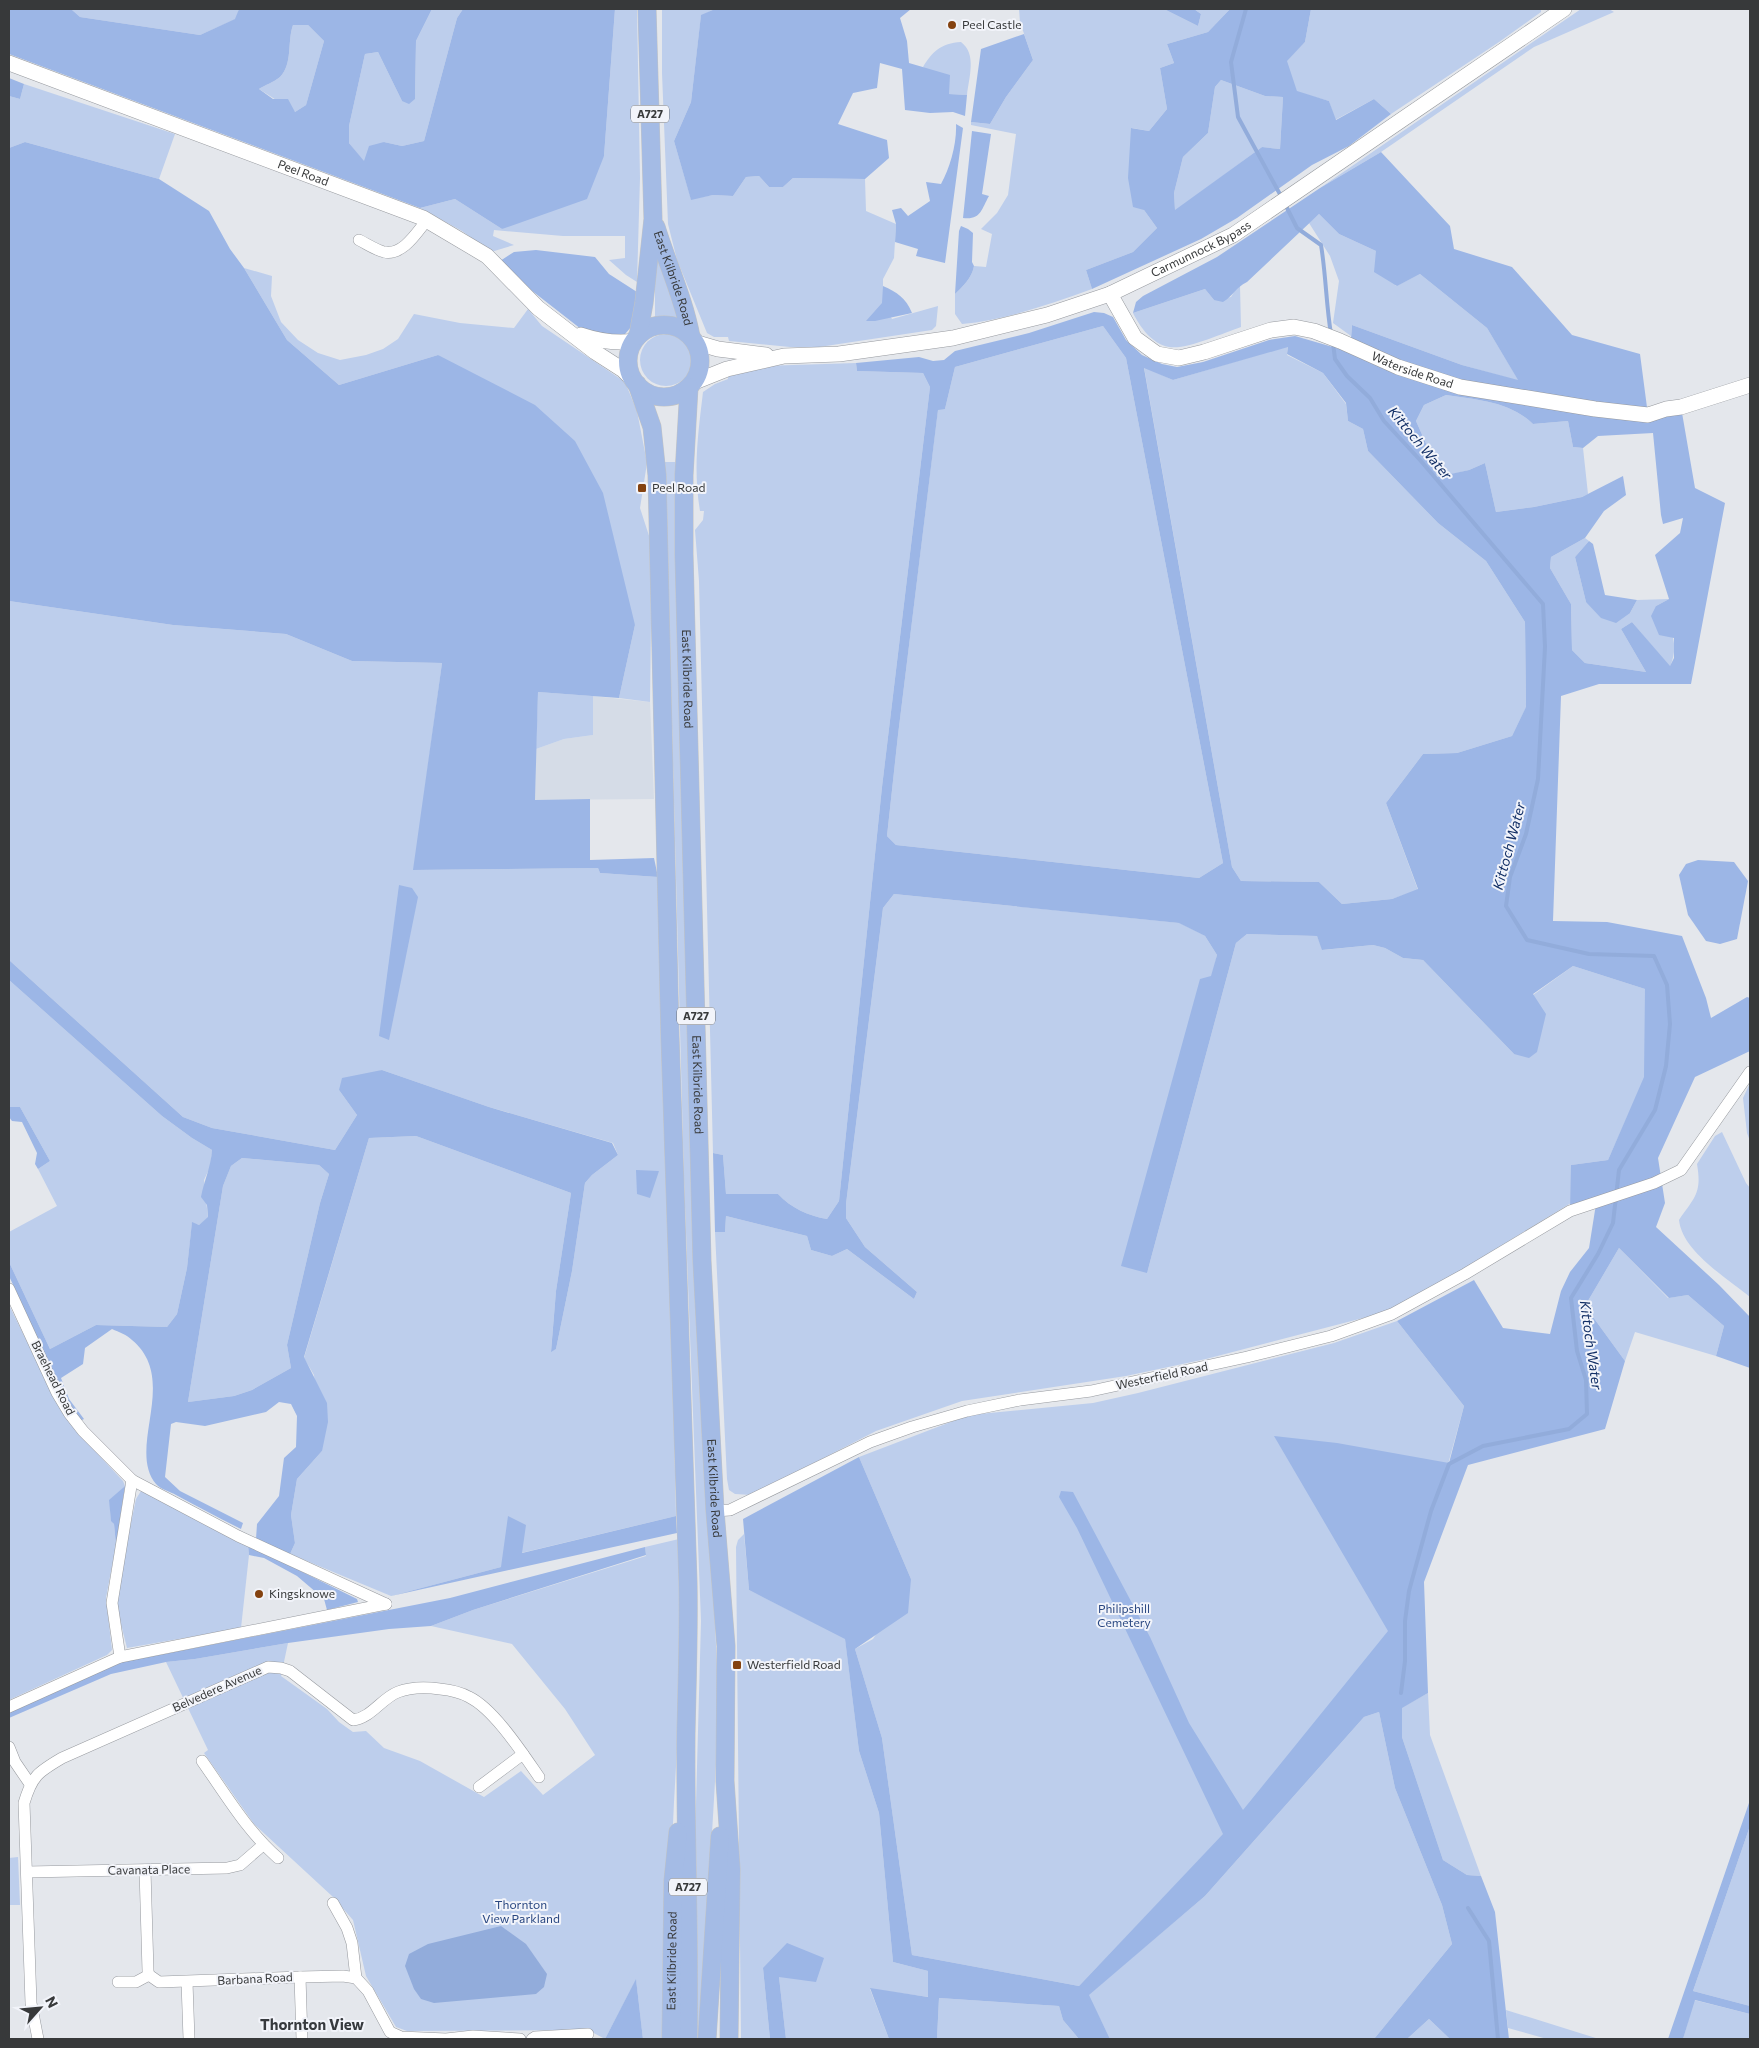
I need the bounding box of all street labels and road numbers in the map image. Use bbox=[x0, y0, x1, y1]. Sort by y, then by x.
road number: A727 bbox=[631, 106, 669, 122]
street label: Peel Road bbox=[276, 156, 331, 188]
street label: Carmunnock Bypass bbox=[1148, 217, 1253, 279]
street label: East Kilbride Road bbox=[652, 229, 696, 327]
street label: Waterside Road bbox=[1370, 348, 1455, 390]
street label: East Kilbride Road bbox=[680, 629, 696, 728]
road number: A727 bbox=[677, 1008, 715, 1024]
street label: East Kilbride Road bbox=[690, 1035, 707, 1134]
street label: Braehead Road bbox=[29, 1338, 79, 1417]
street label: Westerfield Road bbox=[1115, 1358, 1209, 1392]
street label: East Kilbride Road bbox=[705, 1439, 725, 1538]
street label: Belvedere Avenue bbox=[170, 1662, 263, 1714]
street label: Cavanata Place bbox=[108, 1861, 190, 1877]
road number: A727 bbox=[669, 1878, 707, 1895]
street label: East Kilbride Road bbox=[663, 1911, 679, 2011]
street label: Barbana Road bbox=[217, 1969, 293, 1987]

